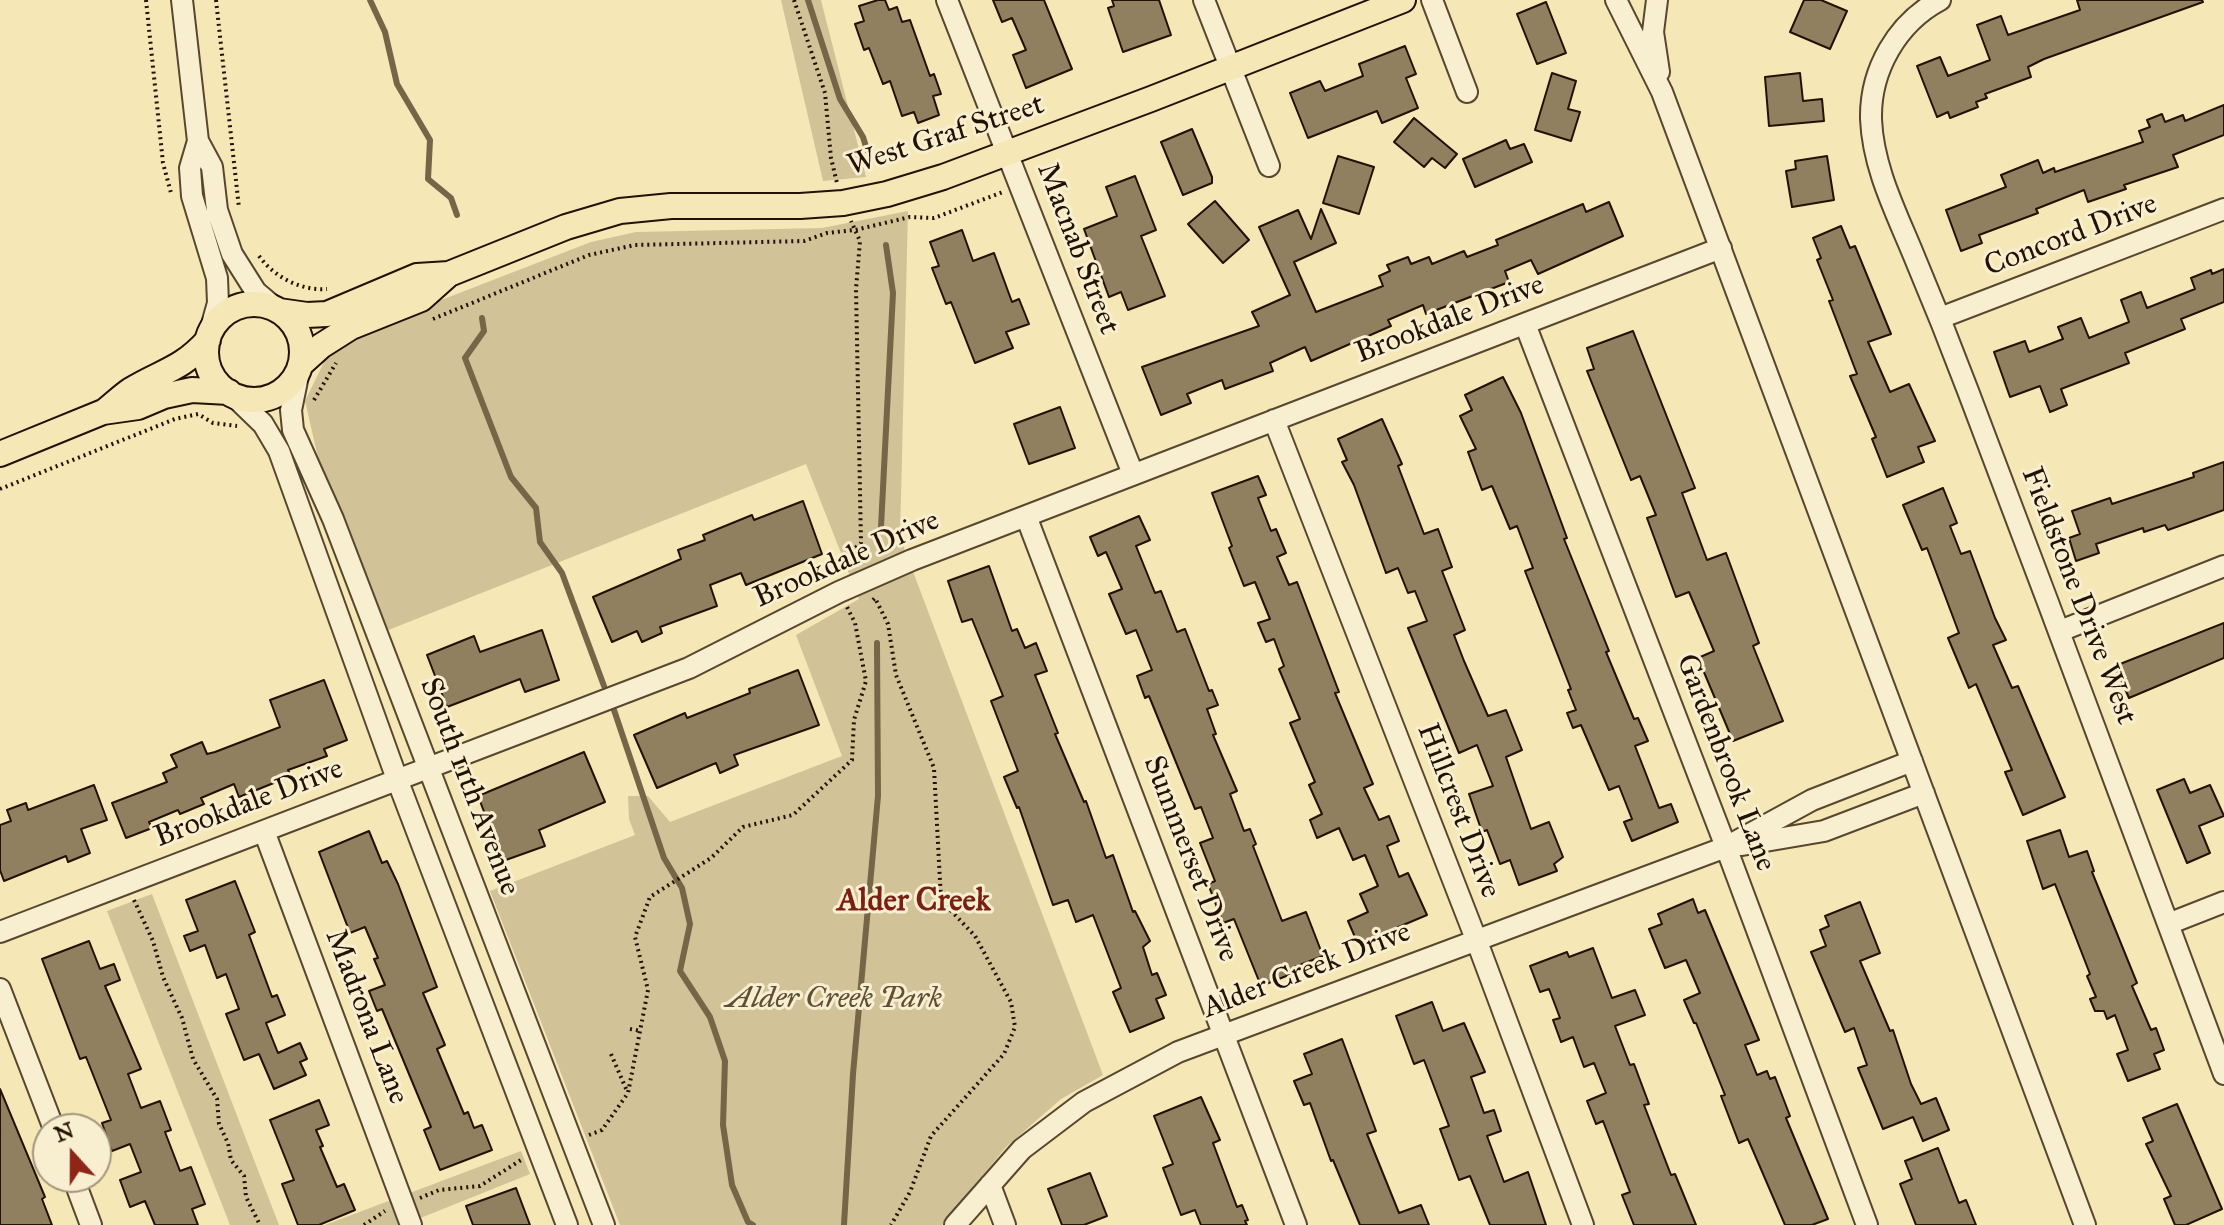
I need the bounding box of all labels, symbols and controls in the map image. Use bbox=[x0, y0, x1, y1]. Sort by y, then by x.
street label: West Graf Street bbox=[843, 87, 1049, 185]
street label: Macnab Street bbox=[1028, 158, 1126, 340]
street label: Concord Drive bbox=[1980, 187, 2162, 285]
street label: Brookdale Drive bbox=[1351, 268, 1549, 372]
street label: Fieldstone Drive West bbox=[2012, 462, 2144, 730]
street label: Brookdale Drive bbox=[749, 503, 945, 617]
street label: Gardenbrook Lane bbox=[1667, 649, 1783, 877]
street label: South 11th Avenue bbox=[411, 673, 527, 901]
street label: Hillcrest Drive bbox=[1408, 719, 1508, 903]
street label: Summerset Drive bbox=[1134, 751, 1246, 967]
street label: Brookdale Drive bbox=[150, 752, 348, 856]
district label: Alder Creek bbox=[837, 883, 991, 921]
street label: Alder Creek Drive bbox=[1198, 915, 1416, 1027]
street label: Madrona Lane bbox=[316, 925, 416, 1109]
park label: Alder Creek Park bbox=[726, 982, 942, 1018]
north arrow bbox=[32, 1113, 112, 1193]
text: N bbox=[50, 1116, 77, 1148]

